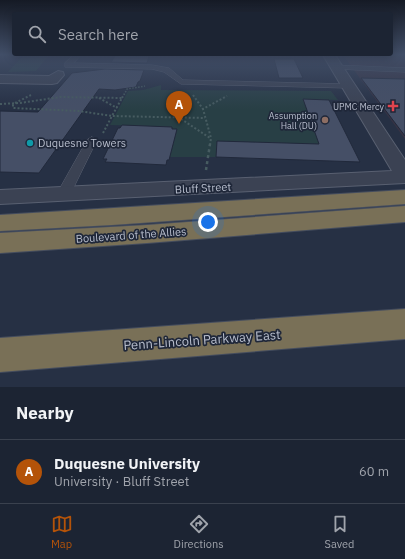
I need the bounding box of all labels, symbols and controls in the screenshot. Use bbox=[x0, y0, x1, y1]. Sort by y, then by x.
search box bbox=[12, 12, 393, 56]
icon: search bbox=[26, 23, 48, 45]
text: Search here bbox=[58, 25, 138, 44]
pin: A bbox=[166, 91, 192, 124]
marker: UPMC Mercy bbox=[387, 100, 399, 112]
place label: UPMC Mercy bbox=[333, 101, 385, 112]
place label: Assumption Hall (DU) bbox=[269, 110, 317, 131]
marker: Assumption Hall (DU) bbox=[320, 115, 330, 125]
place label: Duquesne Towers bbox=[38, 136, 126, 150]
marker: Duquesne Towers bbox=[25, 138, 35, 148]
street label: Bluff Street bbox=[175, 180, 232, 196]
your location bbox=[198, 212, 218, 232]
street label: Boulevard of the Allies bbox=[75, 224, 187, 246]
street label: Penn-Lincoln Parkway East bbox=[123, 326, 281, 354]
text: Nearby bbox=[16, 402, 74, 424]
text: Duquesne University bbox=[54, 454, 200, 473]
text: A bbox=[25, 463, 33, 480]
text: 60 m bbox=[359, 463, 389, 480]
text: University · Bluff Street bbox=[54, 473, 189, 490]
tab: Map bbox=[51, 513, 73, 551]
tab: Directions bbox=[174, 513, 224, 551]
tab: Saved bbox=[325, 513, 354, 551]

